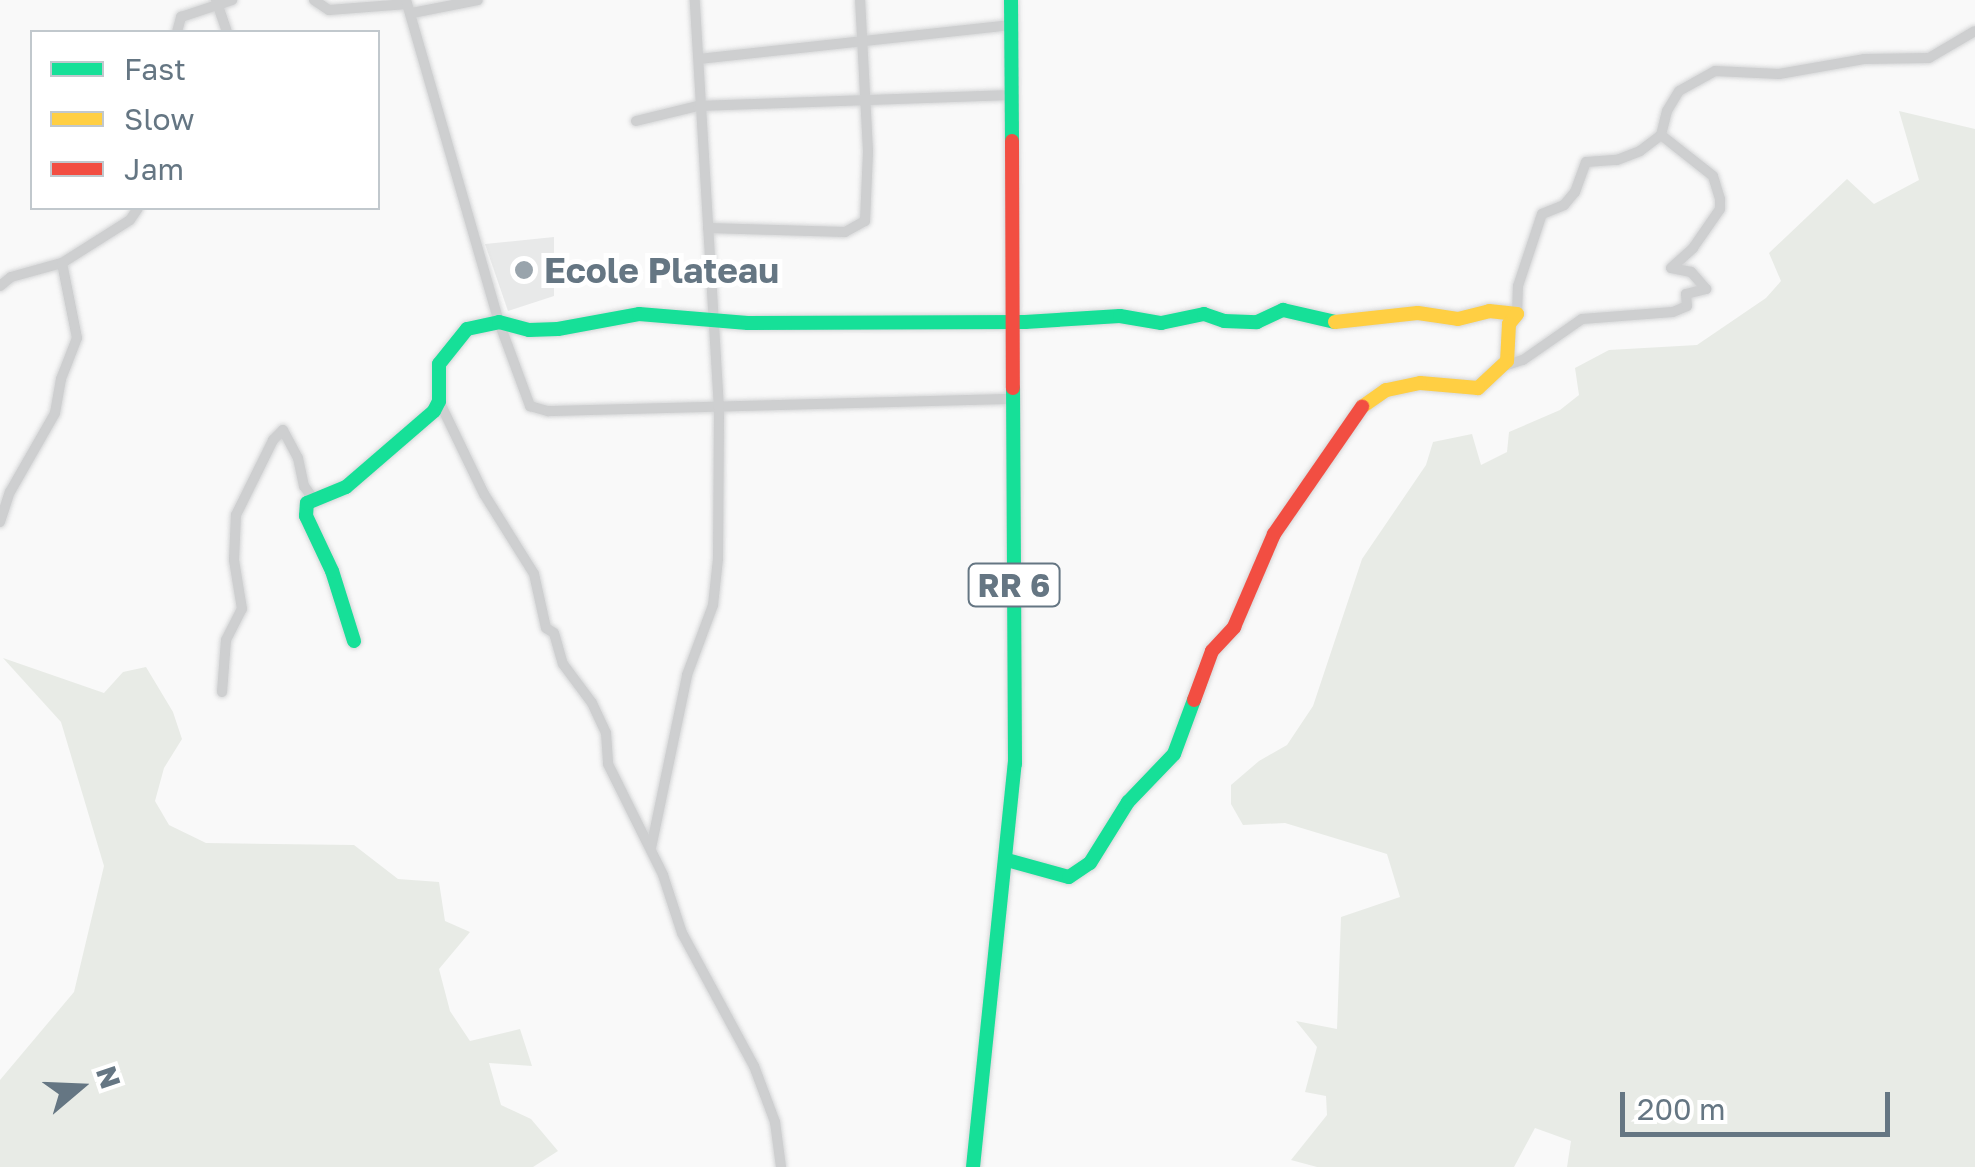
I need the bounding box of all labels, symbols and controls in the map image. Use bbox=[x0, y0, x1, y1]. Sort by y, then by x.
legend bbox=[30, 30, 380, 210]
text: Fast bbox=[124, 51, 186, 87]
text: Slow bbox=[124, 101, 195, 137]
text: Jam bbox=[124, 151, 184, 187]
place label: Ecole Plateau bbox=[544, 249, 779, 291]
marker: Ecole Plateau bbox=[513, 259, 535, 281]
road number: RR 6 bbox=[966, 558, 1062, 612]
north arrow bbox=[30, 1037, 130, 1137]
text: N bbox=[90, 1062, 128, 1093]
scale bar bbox=[1625, 1072, 1895, 1134]
text: 200 m bbox=[1637, 1091, 1726, 1127]

